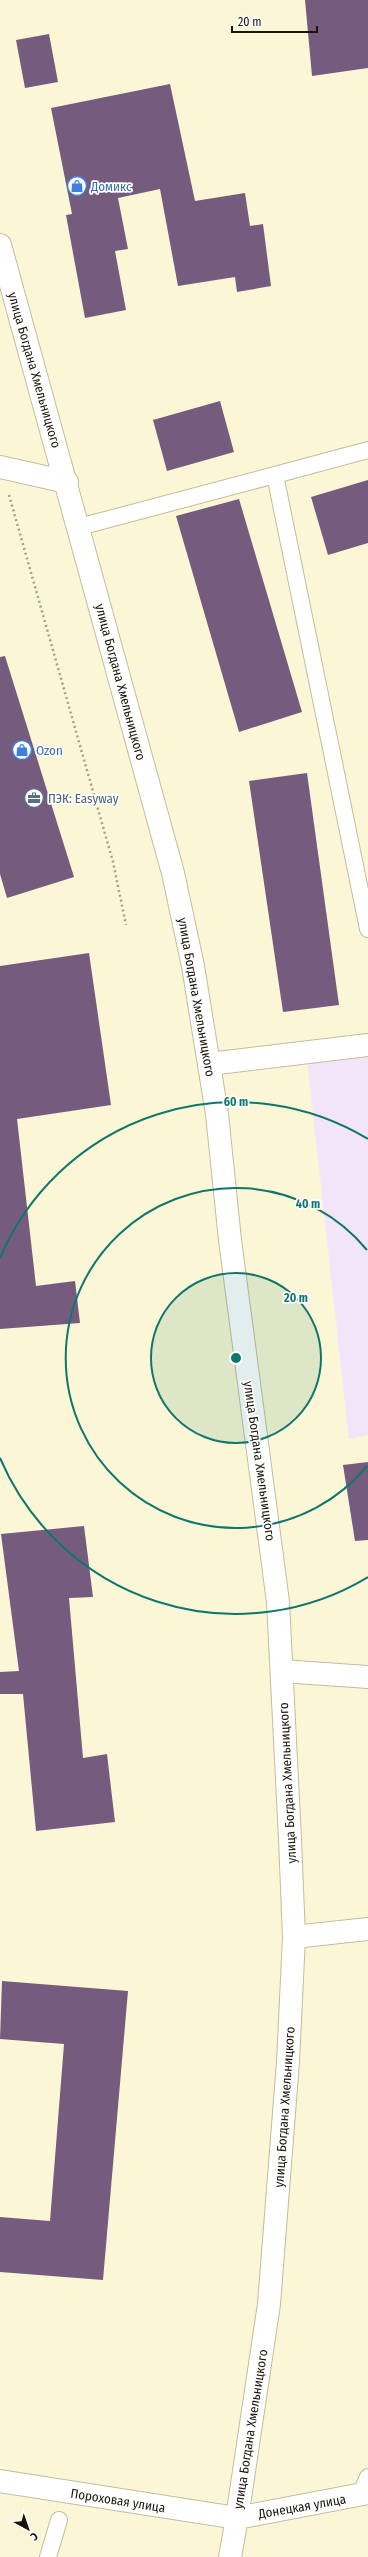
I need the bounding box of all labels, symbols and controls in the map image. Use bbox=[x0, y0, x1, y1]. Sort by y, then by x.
scale bar bbox=[232, 8, 317, 34]
text: 20 m bbox=[238, 15, 262, 29]
shop icon: Домикс bbox=[66, 175, 88, 197]
place label: Домикс bbox=[90, 179, 132, 194]
street label: улица Богдана Хмельницкого bbox=[5, 291, 64, 450]
street label: улица Богдана Хмельницкого bbox=[92, 602, 149, 762]
shop icon: Ozon bbox=[11, 739, 33, 761]
place label: Ozon bbox=[36, 743, 63, 758]
office icon: ПЭК: Easyway bbox=[23, 787, 45, 809]
place label: ПЭК: Easyway bbox=[48, 791, 119, 806]
street label: улица Богдана Хмельницкого bbox=[175, 916, 218, 1078]
text: 60 m bbox=[224, 1095, 248, 1109]
text: 40 m bbox=[296, 1197, 320, 1211]
text: 20 m bbox=[283, 1291, 308, 1305]
centre of rings bbox=[229, 1351, 243, 1365]
street label: улица Богдана Хмельницкого bbox=[241, 1380, 278, 1542]
street label: улица Богдана Хмельницкого bbox=[276, 1702, 299, 1864]
street label: улица Богдана Хмельницкого bbox=[271, 2026, 298, 2188]
street label: улица Богдана Хмельницкого bbox=[230, 2348, 271, 2510]
street label: Пороховая улица bbox=[70, 2486, 166, 2515]
street label: Донецкая улица bbox=[256, 2491, 347, 2522]
north arrow bbox=[8, 2509, 48, 2549]
text: С bbox=[28, 2529, 40, 2543]

